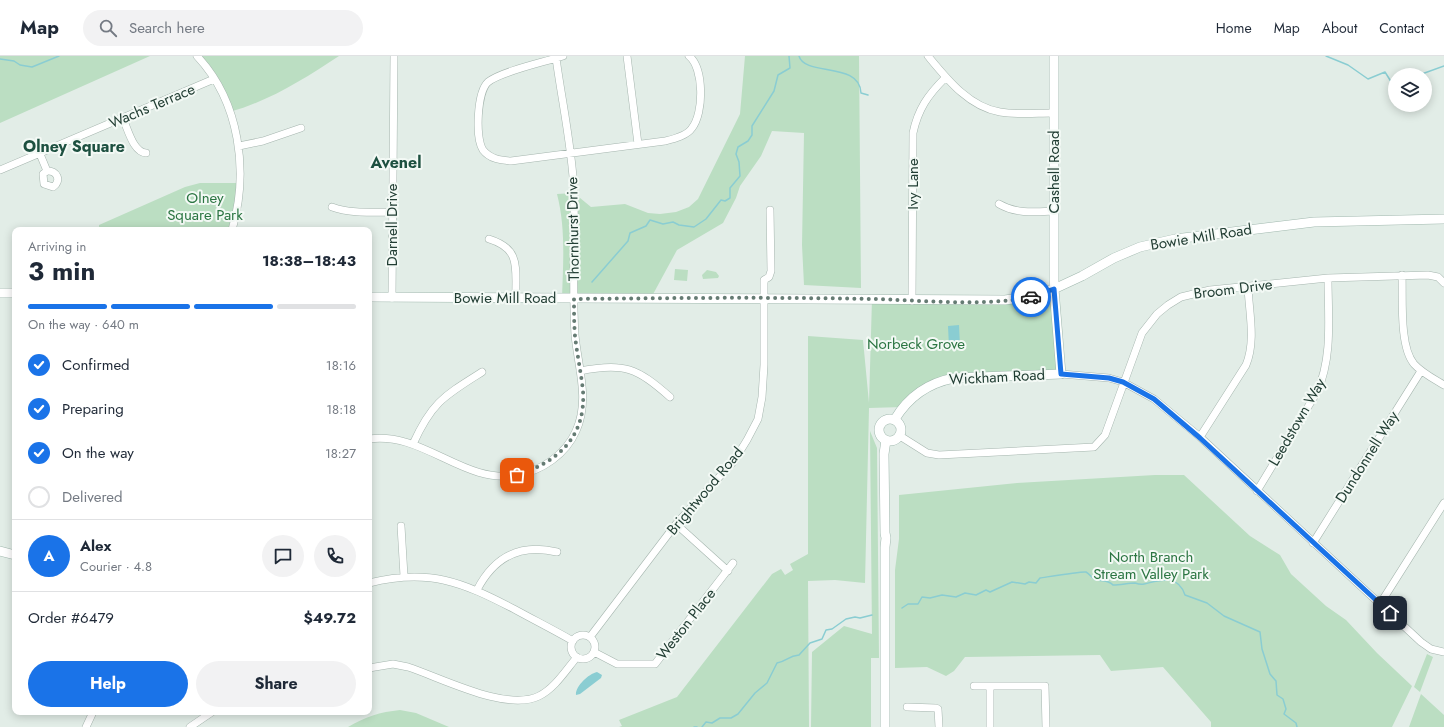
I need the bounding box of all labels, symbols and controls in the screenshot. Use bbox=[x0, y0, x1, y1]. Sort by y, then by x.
search box bbox=[83, 10, 363, 46]
text: Map bbox=[20, 14, 59, 41]
icon: search bbox=[97, 17, 119, 39]
text: Search here bbox=[129, 17, 205, 39]
text: Home bbox=[1216, 18, 1252, 38]
text: Map bbox=[1274, 18, 1300, 38]
text: About bbox=[1322, 18, 1357, 38]
text: Contact bbox=[1379, 18, 1424, 38]
map controls bbox=[1388, 68, 1432, 112]
button: layers bbox=[1388, 68, 1432, 112]
street label: Wachs Terrace bbox=[105, 78, 199, 134]
street label: Cashell Road bbox=[1043, 131, 1065, 213]
district label: Olney Square bbox=[23, 135, 125, 158]
district label: Avenel bbox=[369, 151, 422, 174]
street label: Ivy Lane bbox=[902, 158, 924, 210]
street label: Thornhurst Drive bbox=[561, 176, 585, 281]
street label: Darnell Drive bbox=[381, 183, 403, 266]
park label: Olney Square Park bbox=[167, 187, 243, 226]
street label: Bowie Mill Road bbox=[1149, 218, 1253, 256]
text: Arriving in bbox=[28, 237, 86, 256]
text: 18:38–18:43 bbox=[262, 250, 356, 272]
text: 3 min bbox=[28, 252, 95, 290]
street label: Broom Drive bbox=[1192, 273, 1274, 305]
courier bbox=[1011, 277, 1051, 317]
icon: car bbox=[1020, 286, 1042, 308]
street label: Bowie Mill Road bbox=[454, 287, 556, 309]
text: On the way · 640 m bbox=[28, 315, 139, 334]
park label: Norbeck Grove bbox=[867, 333, 965, 355]
icon: check bbox=[28, 354, 50, 376]
text: Confirmed bbox=[62, 354, 130, 376]
text: 18:16 bbox=[326, 356, 356, 375]
street label: Wickham Road bbox=[948, 363, 1046, 391]
street label: Leedstown Way bbox=[1263, 374, 1331, 470]
icon: check bbox=[28, 398, 50, 420]
text: Preparing bbox=[62, 398, 124, 420]
text: 18:18 bbox=[326, 400, 356, 419]
street label: Dundonnell Way bbox=[1330, 406, 1404, 507]
icon: check bbox=[28, 442, 50, 464]
text: On the way bbox=[62, 442, 134, 464]
street label: Brightwood Road bbox=[661, 442, 749, 540]
text: 18:27 bbox=[325, 444, 356, 463]
pin bbox=[500, 458, 534, 492]
icon: bag bbox=[506, 464, 528, 486]
text: Delivered bbox=[62, 486, 123, 508]
text: Alex bbox=[80, 535, 111, 557]
button: chat bbox=[262, 535, 304, 577]
button: phone bbox=[314, 535, 356, 577]
text: A bbox=[43, 545, 55, 567]
park label: North Branch Stream Valley Park bbox=[1093, 546, 1209, 585]
text: Courier · 4.8 bbox=[80, 557, 152, 576]
street label: Weston Place bbox=[651, 583, 721, 664]
pin bbox=[1373, 596, 1407, 630]
icon: home bbox=[1379, 602, 1401, 624]
text: Order #6479 bbox=[28, 607, 114, 629]
text: $49.72 bbox=[303, 607, 356, 629]
button: Help bbox=[28, 661, 188, 707]
button: Share bbox=[196, 661, 356, 707]

